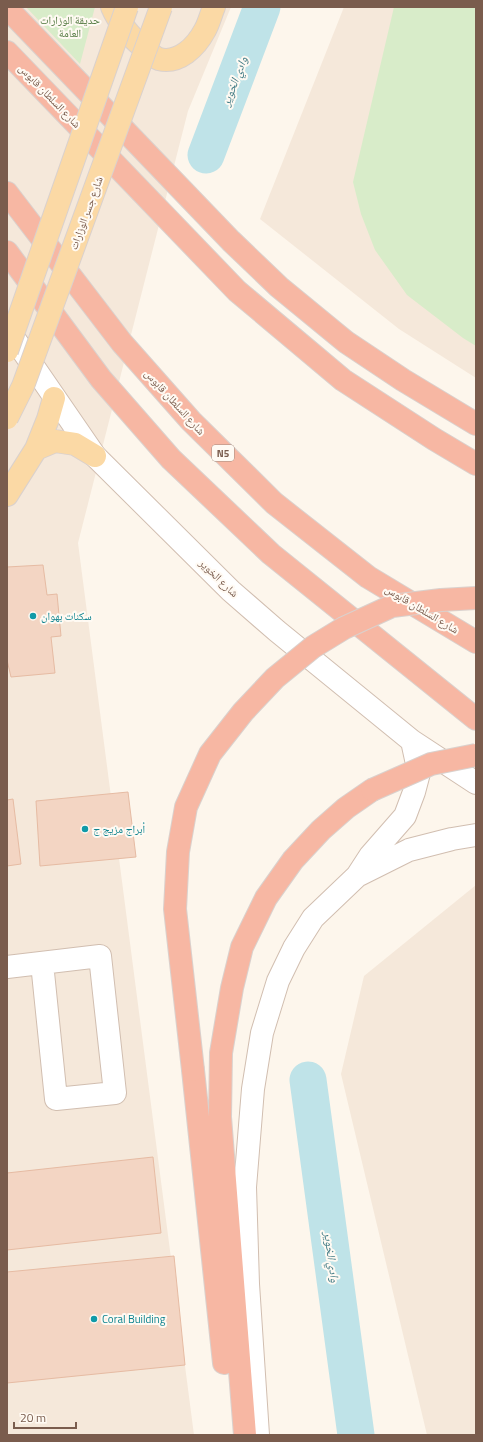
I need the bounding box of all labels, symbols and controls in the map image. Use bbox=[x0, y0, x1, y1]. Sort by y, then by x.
park label: حديقة الوزارات العامة bbox=[40, 12, 100, 41]
water label: وادي الخوير bbox=[216, 53, 253, 110]
street label: شارع السلطان قابوس bbox=[15, 60, 85, 132]
street label: شارع جسر الوزارات bbox=[65, 174, 107, 252]
street label: شارع السلطان قابوس bbox=[141, 366, 209, 438]
road number: N5 bbox=[212, 445, 234, 461]
street label: شارع الخوير bbox=[195, 555, 242, 601]
street label: شارع السلطان قابوس bbox=[382, 581, 462, 637]
place label: سكنات بهوان bbox=[41, 608, 92, 624]
marker: سكنات بهوان bbox=[28, 611, 38, 621]
place label: أبراج مزيج ج bbox=[93, 821, 145, 837]
marker: أبراج مزيج ج bbox=[80, 824, 90, 834]
water label: وادي الخوير bbox=[318, 1229, 345, 1284]
place label: Coral Building bbox=[102, 1311, 166, 1327]
marker: Coral Building bbox=[89, 1314, 99, 1324]
scale bar bbox=[14, 1404, 76, 1430]
text: 20 m bbox=[20, 1408, 46, 1427]

